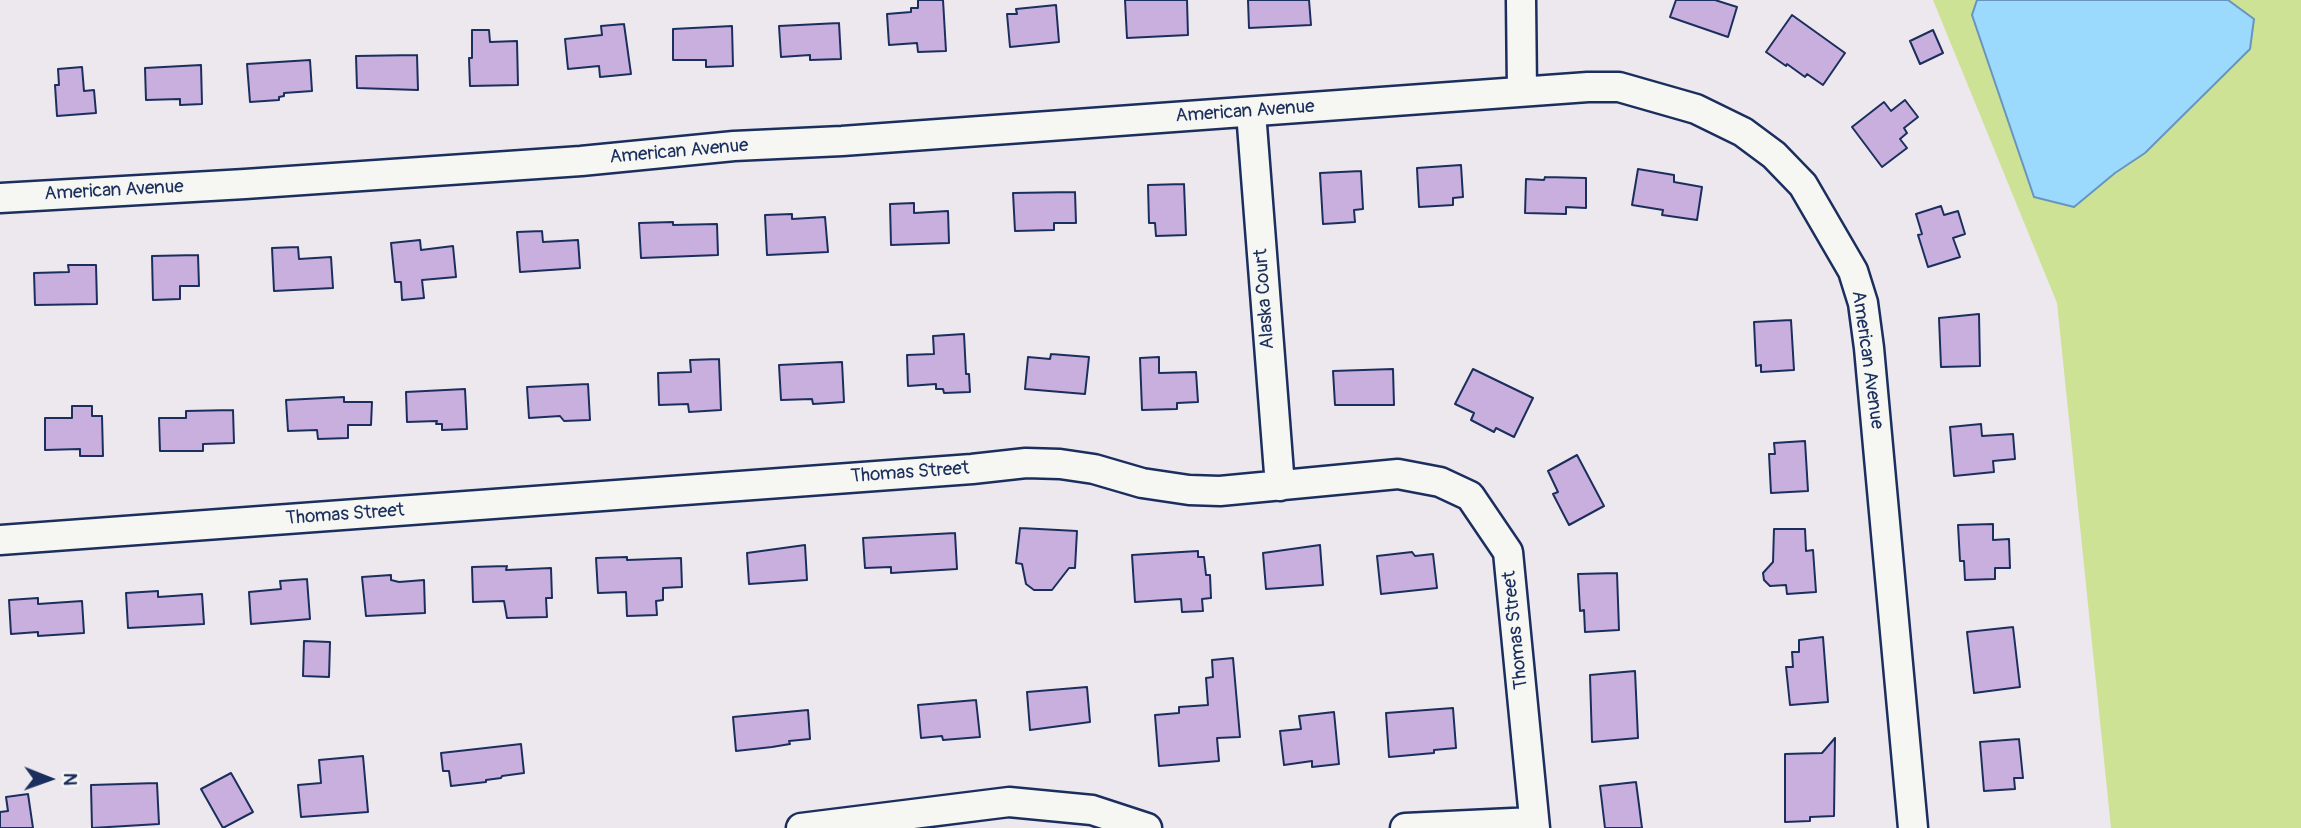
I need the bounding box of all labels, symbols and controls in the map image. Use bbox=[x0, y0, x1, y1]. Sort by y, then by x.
street label: American Avenue bbox=[1175, 96, 1315, 128]
street label: American Avenue bbox=[608, 135, 750, 169]
street label: American Avenue bbox=[44, 176, 184, 206]
street label: Alaska Court bbox=[1250, 248, 1280, 350]
street label: American Avenue bbox=[1846, 289, 1888, 431]
street label: Thomas Street bbox=[850, 457, 970, 489]
street label: Thomas Street bbox=[285, 499, 405, 531]
street label: Thomas Street bbox=[1498, 570, 1534, 690]
north arrow bbox=[14, 744, 84, 814]
text: N bbox=[58, 773, 82, 786]

